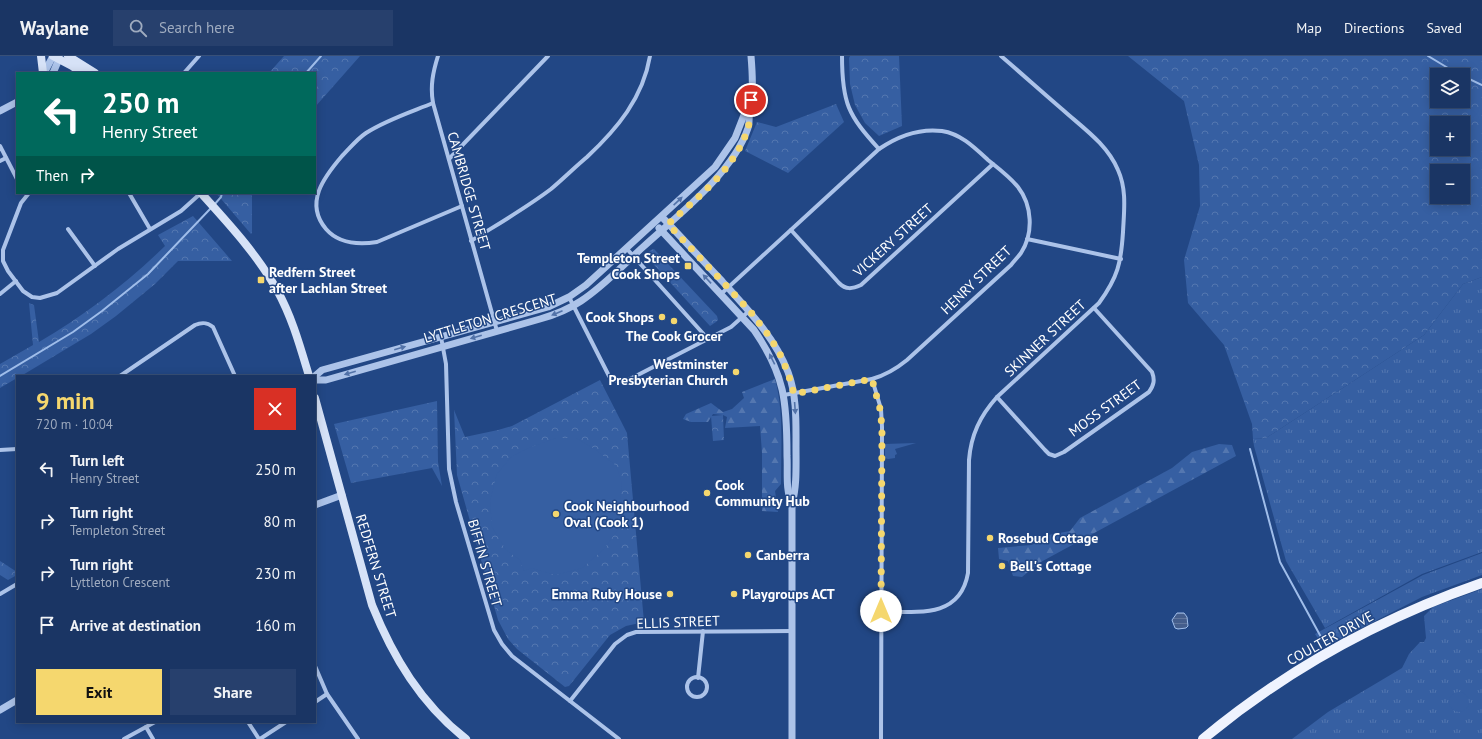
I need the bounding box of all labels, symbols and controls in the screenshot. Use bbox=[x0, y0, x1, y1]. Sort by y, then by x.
search box bbox=[113, 10, 393, 46]
text: Waylane bbox=[20, 16, 89, 40]
icon: search bbox=[127, 17, 149, 39]
text: Search here bbox=[159, 18, 235, 37]
text: Map bbox=[1296, 19, 1322, 37]
text: Directions bbox=[1344, 19, 1404, 37]
text: Saved bbox=[1426, 19, 1462, 37]
map controls bbox=[1430, 68, 1470, 204]
button: layers bbox=[1430, 68, 1470, 108]
pin bbox=[734, 83, 768, 117]
text: 250 m bbox=[102, 84, 179, 121]
icon: left bbox=[36, 88, 88, 140]
icon: arrive bbox=[740, 89, 762, 111]
button: + bbox=[1430, 116, 1470, 156]
text: Henry Street bbox=[102, 120, 198, 143]
street label: CAMBRIDGE STREET bbox=[443, 130, 495, 253]
icon: right bbox=[76, 164, 98, 186]
button: − bbox=[1430, 164, 1470, 204]
text: Then bbox=[36, 166, 68, 185]
one-way arrow bbox=[673, 196, 683, 206]
street label: VICKERY STREET bbox=[849, 199, 937, 281]
street label: HENRY STREET bbox=[937, 242, 1015, 318]
place label: Templeton Street Cook Shops bbox=[577, 249, 680, 283]
marker: Templeton Street Cook Shops bbox=[683, 261, 693, 271]
place label: Redfern Street after Lachlan Street bbox=[269, 263, 387, 297]
one-way arrow bbox=[702, 274, 711, 284]
marker: Redfern Street after Lachlan Street bbox=[256, 275, 266, 285]
street label: LYTTLETON CRESCENT bbox=[421, 289, 559, 347]
street label: SKINNER STREET bbox=[1001, 296, 1090, 380]
place label: Cook Shops bbox=[586, 308, 654, 326]
one-way arrow bbox=[551, 310, 562, 316]
marker: Cook Shops bbox=[657, 312, 667, 322]
marker: The Cook Grocer bbox=[669, 316, 679, 326]
place label: The Cook Grocer bbox=[625, 327, 723, 345]
one-way arrow bbox=[469, 335, 482, 341]
one-way arrow bbox=[395, 345, 407, 351]
one-way arrow bbox=[768, 353, 775, 364]
place label: Westminster Presbyterian Church bbox=[609, 355, 728, 389]
marker: Westminster Presbyterian Church bbox=[731, 367, 741, 377]
one-way arrow bbox=[344, 370, 356, 376]
street label: MOSS STREET bbox=[1065, 375, 1145, 440]
text: 9 min bbox=[36, 385, 95, 416]
button: close bbox=[254, 388, 296, 430]
one-way arrow bbox=[792, 402, 799, 414]
text: 720 m · 10:04 bbox=[36, 416, 113, 433]
text: Turn left bbox=[70, 451, 124, 470]
icon: left bbox=[36, 458, 58, 480]
text: 250 m bbox=[255, 460, 296, 479]
text: Henry Street bbox=[70, 470, 139, 487]
place label: Cook Community Hub bbox=[715, 476, 810, 510]
marker: Cook Community Hub bbox=[702, 488, 712, 498]
place label: Cook Neighbourhood Oval (Cook 1) bbox=[564, 497, 689, 531]
text: Turn right bbox=[70, 503, 133, 522]
marker: Cook Neighbourhood Oval (Cook 1) bbox=[551, 509, 561, 519]
icon: right bbox=[36, 510, 58, 532]
text: 80 m bbox=[263, 512, 296, 531]
street label: REDFERN STREET bbox=[352, 512, 400, 620]
street label: BIFFIN STREET bbox=[464, 517, 506, 609]
text: Templeton Street bbox=[70, 522, 165, 539]
place label: Rosebud Cottage bbox=[998, 529, 1098, 547]
marker: Rosebud Cottage bbox=[985, 533, 995, 543]
place label: Canberra bbox=[756, 546, 810, 564]
marker: Canberra bbox=[743, 550, 753, 560]
text: Turn right bbox=[70, 555, 133, 574]
place label: Bell's Cottage bbox=[1010, 557, 1092, 575]
marker: Bell's Cottage bbox=[997, 561, 1007, 571]
icon: right bbox=[36, 562, 58, 584]
text: 230 m bbox=[255, 564, 296, 583]
text: Lyttleton Crescent bbox=[70, 574, 170, 591]
place label: Emma Ruby House bbox=[551, 585, 662, 603]
place label: Playgroups ACT bbox=[742, 585, 835, 603]
marker: Emma Ruby House bbox=[665, 589, 675, 599]
marker: Playgroups ACT bbox=[729, 589, 739, 599]
position arrow bbox=[860, 590, 902, 632]
street label: COULTER DRIVE bbox=[1284, 607, 1376, 669]
street label: ELLIS STREET bbox=[636, 612, 720, 632]
icon: arrive bbox=[36, 614, 58, 636]
text: Arrive at destination bbox=[70, 616, 201, 635]
text: 160 m bbox=[255, 616, 296, 635]
button: Exit bbox=[36, 669, 162, 715]
button: Share bbox=[170, 669, 296, 715]

